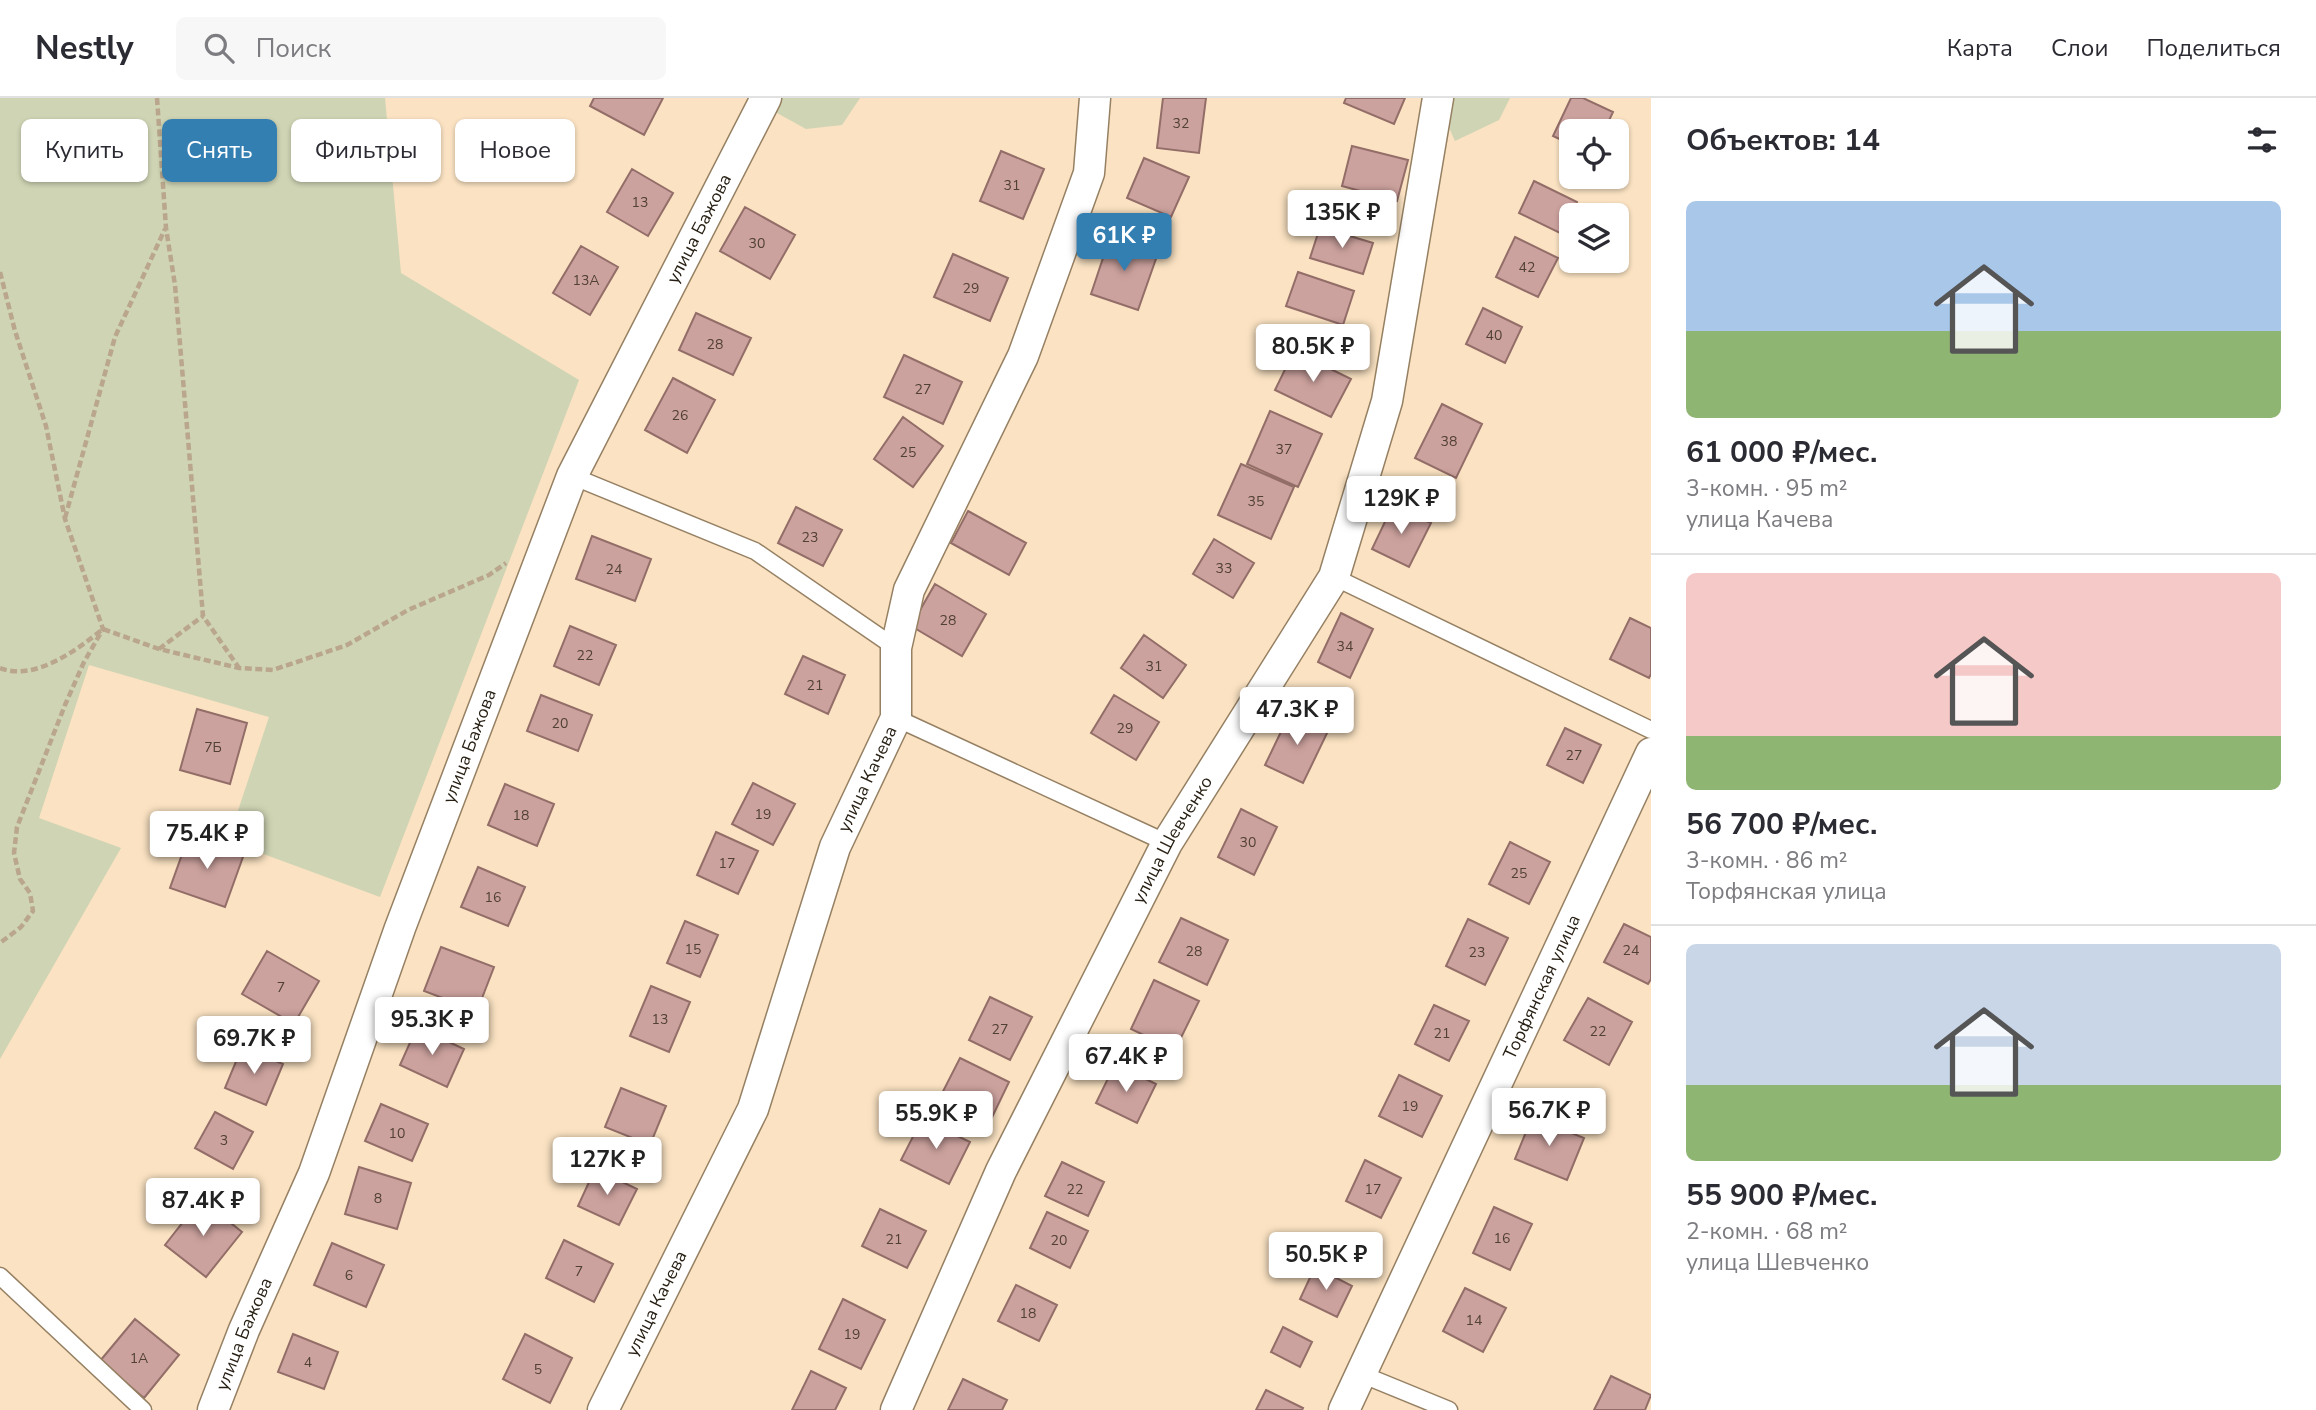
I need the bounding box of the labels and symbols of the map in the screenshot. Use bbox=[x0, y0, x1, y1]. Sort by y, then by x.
house number: 32 bbox=[1173, 114, 1189, 133]
street label: улица Бажова bbox=[661, 170, 737, 288]
house number: 31 bbox=[1004, 176, 1020, 195]
pin: 135K ₽ bbox=[1285, 190, 1399, 250]
house number: 13 bbox=[632, 193, 648, 212]
pin: 61K ₽ bbox=[1075, 214, 1173, 273]
house number: 30 bbox=[749, 234, 765, 253]
house number: 42 bbox=[1519, 258, 1535, 277]
house number: 13А bbox=[572, 271, 600, 290]
house number: 29 bbox=[963, 279, 979, 298]
pin: 80.5K ₽ bbox=[1248, 324, 1378, 384]
house number: 40 bbox=[1486, 326, 1502, 345]
house number: 28 bbox=[707, 335, 723, 354]
house number: 27 bbox=[915, 380, 931, 399]
house number: 26 bbox=[672, 406, 688, 425]
house number: 38 bbox=[1441, 432, 1457, 451]
house number: 37 bbox=[1276, 440, 1292, 459]
house number: 25 bbox=[900, 443, 916, 462]
pin: 129K ₽ bbox=[1344, 476, 1458, 536]
house number: 35 bbox=[1248, 492, 1264, 511]
house number: 23 bbox=[802, 528, 818, 547]
house number: 33 bbox=[1216, 559, 1232, 578]
house number: 24 bbox=[606, 560, 622, 579]
house number: 28 bbox=[940, 611, 956, 630]
house number: 34 bbox=[1337, 637, 1353, 656]
house number: 22 bbox=[577, 646, 593, 665]
house number: 31 bbox=[1146, 657, 1162, 676]
house number: 21 bbox=[807, 676, 823, 695]
street label: улица Бажова bbox=[437, 686, 502, 807]
pin: 47.3K ₽ bbox=[1232, 688, 1362, 747]
house number: 20 bbox=[552, 714, 568, 733]
house number: 29 bbox=[1117, 719, 1133, 738]
street label: улица Качева bbox=[832, 722, 903, 836]
house number: 7Б bbox=[204, 738, 222, 757]
house number: 27 bbox=[1566, 746, 1582, 765]
street label: улица Шевченко bbox=[1126, 771, 1218, 908]
house number: 19 bbox=[755, 805, 771, 824]
house number: 18 bbox=[513, 806, 529, 825]
pin: 75.4K ₽ bbox=[142, 812, 272, 871]
house number: 30 bbox=[1240, 833, 1256, 852]
house number: 17 bbox=[719, 854, 735, 873]
house number: 25 bbox=[1511, 864, 1527, 883]
house number: 16 bbox=[485, 888, 501, 907]
street label: Торфянская улица bbox=[1498, 911, 1586, 1063]
house number: 15 bbox=[685, 940, 701, 959]
house number: 24 bbox=[1623, 941, 1639, 960]
house number: 28 bbox=[1186, 942, 1202, 961]
house number: 23 bbox=[1469, 943, 1485, 962]
house number: 7 bbox=[277, 978, 285, 997]
pin: 95.3K ₽ bbox=[367, 998, 497, 1057]
house number: 13 bbox=[652, 1010, 668, 1029]
pin: 69.7K ₽ bbox=[189, 1016, 319, 1076]
house number: 27 bbox=[992, 1020, 1008, 1039]
house number: 22 bbox=[1590, 1022, 1606, 1041]
house number: 21 bbox=[1434, 1024, 1450, 1043]
pin: 67.4K ₽ bbox=[1061, 1034, 1191, 1094]
pin: 56.7K ₽ bbox=[1484, 1088, 1614, 1148]
pin: 55.9K ₽ bbox=[871, 1091, 1001, 1151]
house number: 19 bbox=[1402, 1097, 1418, 1116]
house number: 10 bbox=[389, 1124, 405, 1143]
house number: 3 bbox=[220, 1131, 228, 1150]
pin: 127K ₽ bbox=[550, 1138, 664, 1197]
pin: 87.4K ₽ bbox=[138, 1178, 268, 1238]
house number: 22 bbox=[1067, 1180, 1083, 1199]
house number: 17 bbox=[1365, 1180, 1381, 1199]
house number: 8 bbox=[374, 1189, 382, 1208]
house number: 16 bbox=[1494, 1229, 1510, 1248]
house number: 21 bbox=[886, 1230, 902, 1249]
house number: 20 bbox=[1051, 1231, 1067, 1250]
pin: 50.5K ₽ bbox=[1261, 1232, 1391, 1292]
street label: улица Качева bbox=[620, 1247, 693, 1360]
house number: 7 bbox=[575, 1262, 583, 1281]
house number: 6 bbox=[345, 1266, 353, 1285]
street label: улица Бажова bbox=[210, 1274, 278, 1394]
house number: 18 bbox=[1020, 1304, 1036, 1323]
house number: 14 bbox=[1466, 1311, 1482, 1330]
house number: 19 bbox=[844, 1325, 860, 1344]
house number: 1А bbox=[130, 1349, 148, 1368]
house number: 4 bbox=[304, 1353, 312, 1372]
house number: 5 bbox=[534, 1360, 542, 1379]

